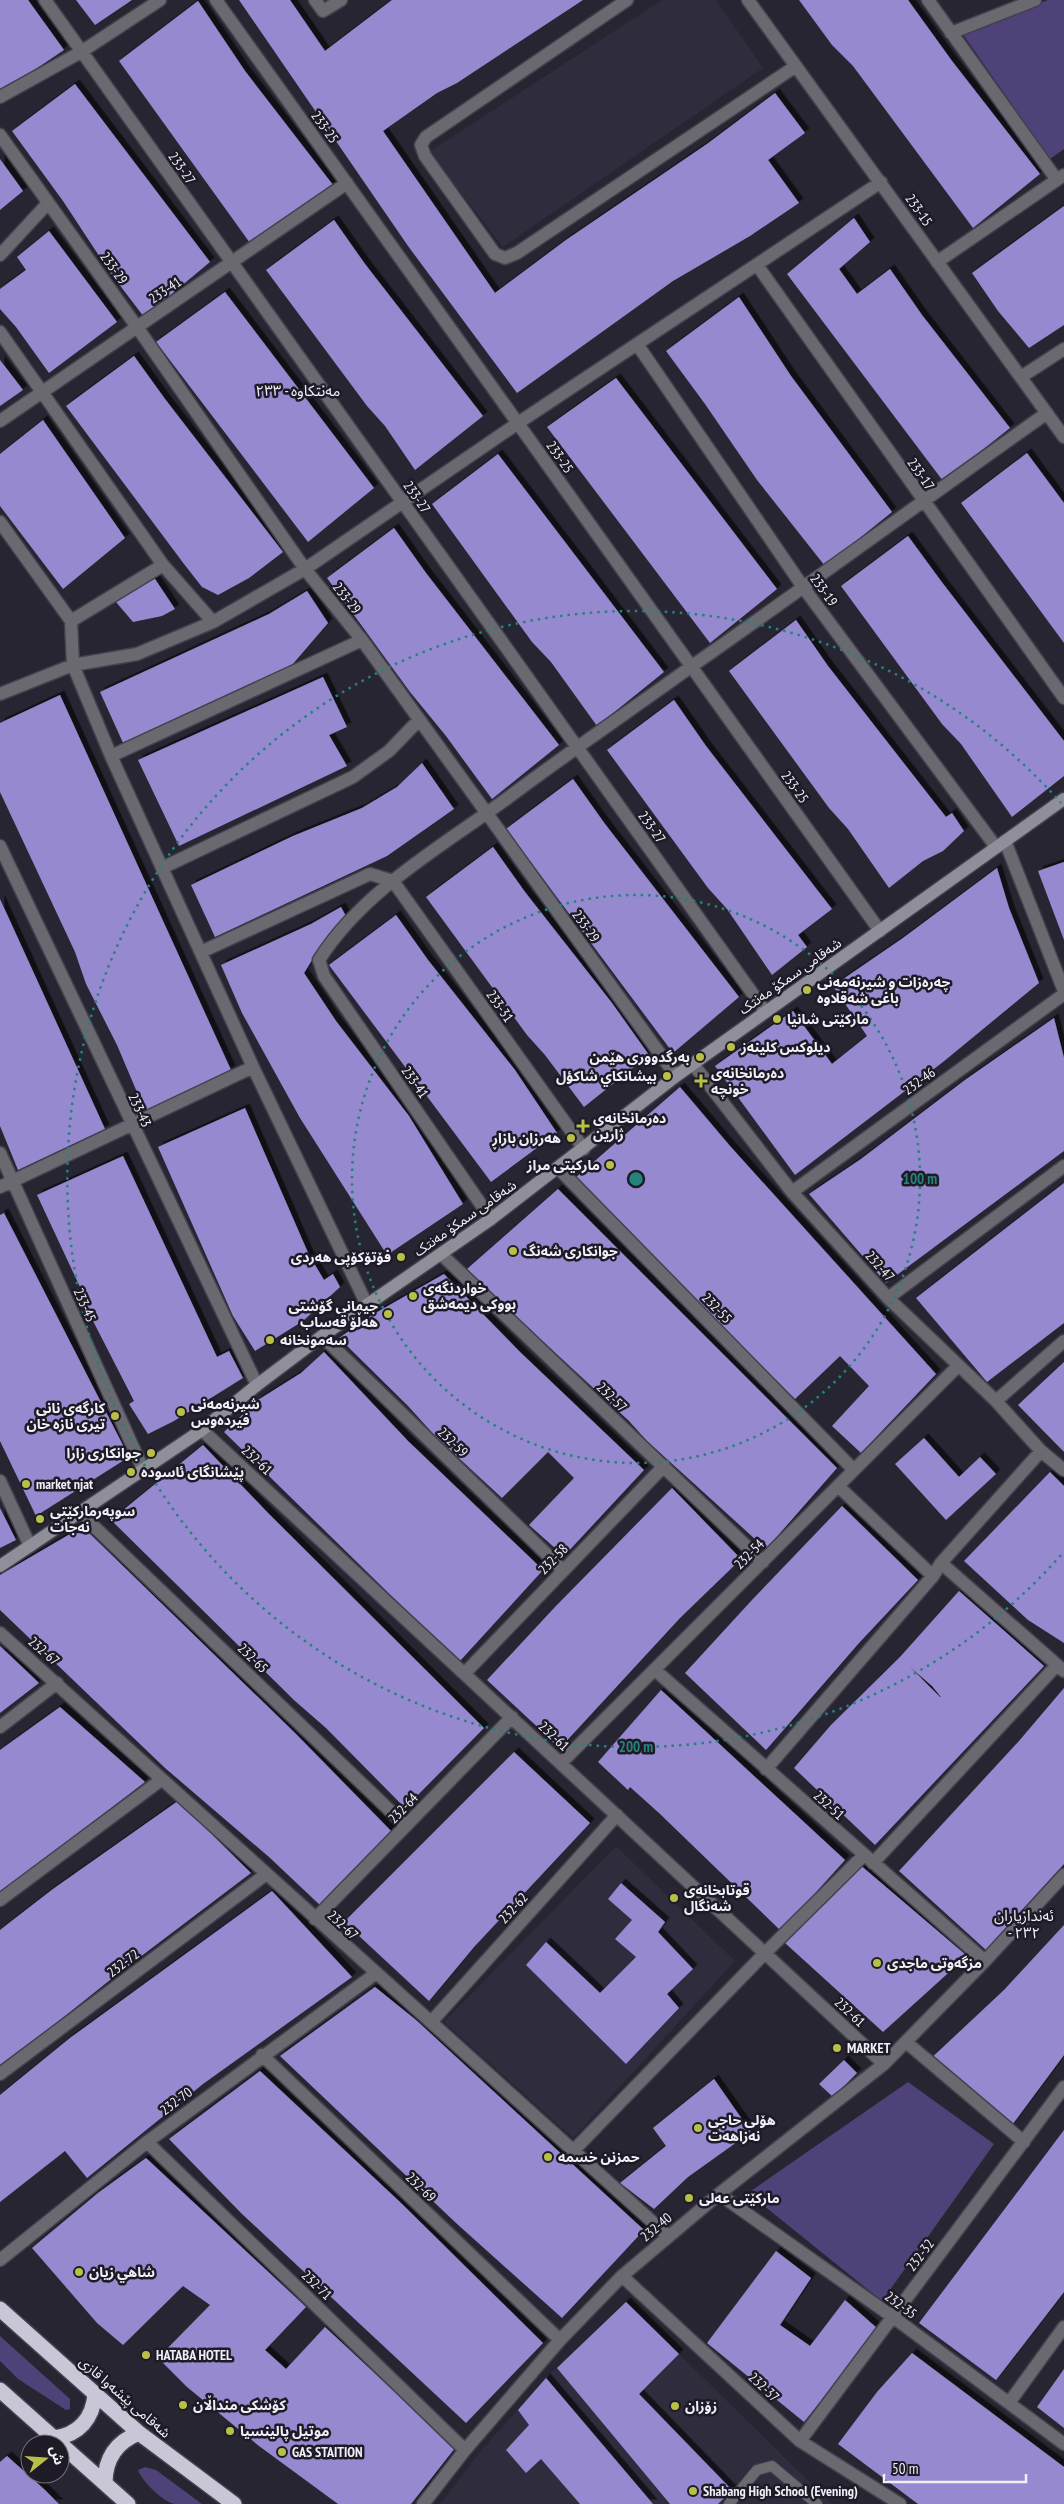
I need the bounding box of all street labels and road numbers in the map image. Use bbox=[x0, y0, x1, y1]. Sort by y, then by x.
street label: 233-25 bbox=[307, 107, 343, 147]
street label: 233-27 bbox=[164, 148, 200, 188]
street label: 233-15 bbox=[901, 190, 937, 230]
street label: 233-29 bbox=[96, 248, 132, 288]
street label: 233-41 bbox=[145, 273, 185, 307]
street label: 233-25 bbox=[542, 437, 578, 477]
street label: 233-17 bbox=[903, 454, 939, 494]
street label: 233-27 bbox=[399, 477, 435, 517]
street label: 233-19 bbox=[806, 570, 842, 610]
street label: 233-29 bbox=[329, 579, 365, 617]
street label: 233-25 bbox=[777, 767, 813, 807]
street label: 233-27 bbox=[634, 807, 670, 847]
street label: 233-29 bbox=[568, 906, 604, 946]
street label: شەقامی سمکۆ مەنتک bbox=[735, 934, 845, 1018]
street label: 233-31 bbox=[482, 986, 518, 1026]
street label: 233-41 bbox=[397, 1062, 433, 1102]
street label: 232-46 bbox=[899, 1063, 939, 1099]
street label: 233-43 bbox=[124, 1090, 156, 1130]
street label: شەقامی سمکۆ مەنتک bbox=[410, 1176, 520, 1260]
street label: 232-47 bbox=[861, 1247, 899, 1285]
street label: 233-45 bbox=[70, 1285, 100, 1325]
street label: 232-55 bbox=[698, 1289, 736, 1327]
street label: 232-57 bbox=[593, 1378, 631, 1416]
street label: 232-59 bbox=[434, 1423, 472, 1461]
street label: 232-61 bbox=[238, 1441, 276, 1479]
street label: 232-54 bbox=[730, 1535, 768, 1573]
street label: 232-58 bbox=[534, 1540, 572, 1578]
street label: 232-67 bbox=[25, 1633, 63, 1669]
street label: 232-65 bbox=[234, 1639, 272, 1677]
street label: 232-61 bbox=[535, 1717, 573, 1755]
street label: 232-51 bbox=[810, 1786, 848, 1824]
street label: 232-64 bbox=[384, 1788, 422, 1827]
street label: 232-62 bbox=[494, 1889, 532, 1927]
street label: 232-67 bbox=[324, 1906, 362, 1944]
street label: 232-72 bbox=[103, 1945, 143, 1981]
street label: 232-61 bbox=[831, 1993, 869, 2031]
street label: 232-70 bbox=[156, 2083, 196, 2119]
street label: 232-69 bbox=[402, 2168, 440, 2206]
street label: 232-40 bbox=[637, 2209, 675, 2245]
street label: 232-32 bbox=[902, 2235, 938, 2275]
street label: 232-71 bbox=[298, 2266, 336, 2304]
street label: 232-35 bbox=[881, 2287, 921, 2323]
street label: شەقامی پێشەوا قازی bbox=[75, 2352, 175, 2443]
street label: 232-37 bbox=[745, 2368, 783, 2406]

